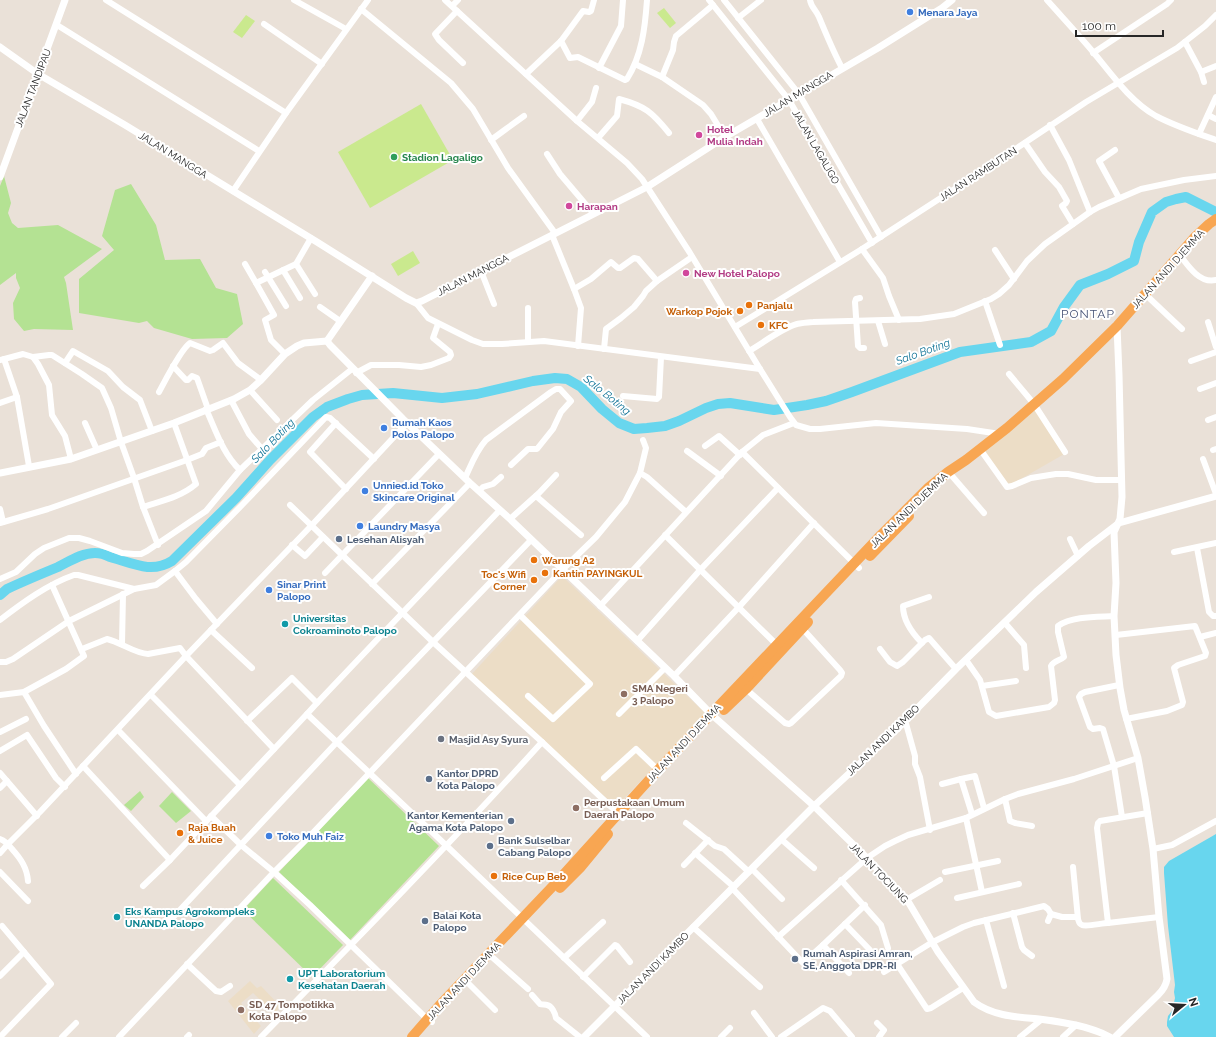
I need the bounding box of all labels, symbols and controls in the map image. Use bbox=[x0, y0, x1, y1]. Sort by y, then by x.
marker: Menara Jaya bbox=[905, 7, 915, 17]
place label: Menara Jaya bbox=[918, 7, 978, 18]
scale bar bbox=[1076, 12, 1163, 38]
text: 100 m bbox=[1082, 19, 1116, 33]
street label: JALAN TANDIPAU bbox=[13, 47, 53, 129]
street label: JALAN MANGGA bbox=[761, 69, 835, 119]
street label: JALAN LAGALIGO bbox=[790, 108, 842, 186]
place label: Hotel Mulia Indah bbox=[707, 124, 763, 147]
street label: JALAN MANGGA bbox=[137, 130, 209, 181]
marker: Hotel Mulia Indah bbox=[694, 130, 704, 140]
street label: JALAN RAMBUTAN bbox=[937, 145, 1019, 203]
marker: Stadion Lagaligo bbox=[389, 152, 399, 162]
place label: Stadion Lagaligo bbox=[402, 152, 483, 163]
marker: Harapan bbox=[564, 201, 574, 211]
place label: Harapan bbox=[577, 201, 618, 212]
street label: JALAN ANDI DJEMMA bbox=[1130, 227, 1207, 311]
street label: JALAN MANGGA bbox=[435, 252, 511, 298]
marker: New Hotel Palopo bbox=[681, 268, 691, 278]
place label: New Hotel Palopo bbox=[694, 268, 780, 279]
marker: Panjalu bbox=[744, 300, 754, 310]
place label: Panjalu bbox=[757, 300, 793, 311]
place label: Warkop Pojok bbox=[666, 306, 732, 317]
marker: Warkop Pojok bbox=[735, 306, 745, 316]
district label: PONTAP bbox=[1061, 307, 1115, 321]
marker: KFC bbox=[756, 320, 766, 330]
place label: KFC bbox=[769, 320, 788, 331]
water label: Salo Boting bbox=[893, 336, 952, 368]
water label: Salo Boting bbox=[580, 371, 633, 418]
water label: Salo Boting bbox=[248, 416, 298, 467]
place label: Rumah Kaos Polos Palopo bbox=[392, 417, 454, 440]
marker: Rumah Kaos Polos Palopo bbox=[379, 423, 389, 433]
street label: JALAN ANDI DJEMMA bbox=[868, 470, 950, 550]
place label: Unnied.id Toko Skincare Original bbox=[373, 480, 455, 503]
marker: Unnied.id Toko Skincare Original bbox=[360, 486, 370, 496]
marker: Laundry Masya bbox=[355, 521, 365, 531]
place label: Laundry Masya bbox=[368, 521, 440, 532]
marker: Lesehan Alisyah bbox=[334, 534, 344, 544]
place label: Lesehan Alisyah bbox=[347, 534, 424, 545]
marker: Warung A2 bbox=[529, 555, 539, 565]
place label: Warung A2 bbox=[542, 555, 595, 566]
marker: Kantin PAYINGKUL bbox=[540, 568, 550, 578]
place label: Kantin PAYINGKUL bbox=[553, 568, 642, 579]
place label: Toc's Wifi Corner bbox=[481, 569, 526, 592]
marker: Toc's Wifi Corner bbox=[529, 575, 539, 585]
place label: Sinar Print Palopo bbox=[277, 579, 326, 602]
marker: Sinar Print Palopo bbox=[264, 585, 274, 595]
place label: Universitas Cokroaminoto Palopo bbox=[293, 613, 397, 636]
marker: Universitas Cokroaminoto Palopo bbox=[280, 619, 290, 629]
place label: SMA Negeri 3 Palopo bbox=[632, 683, 688, 706]
marker: SMA Negeri 3 Palopo bbox=[619, 689, 629, 699]
street label: JALAN ANDI DJEMMA bbox=[645, 702, 723, 784]
street label: JALAN ANDI KAMBO bbox=[844, 702, 922, 778]
marker: Masjid Asy Syura bbox=[436, 734, 446, 744]
place label: Masjid Asy Syura bbox=[449, 734, 529, 745]
place label: Kantor DPRD Kota Palopo bbox=[437, 768, 499, 791]
marker: Kantor DPRD Kota Palopo bbox=[424, 774, 434, 784]
place label: Perpustakaan Umum Daerah Palopo bbox=[584, 797, 685, 820]
marker: Perpustakaan Umum Daerah Palopo bbox=[571, 803, 581, 813]
place label: Kantor Kementerian Agama Kota Palopo bbox=[407, 810, 503, 833]
marker: Kantor Kementerian Agama Kota Palopo bbox=[506, 816, 516, 826]
place label: Raja Buah & Juice bbox=[188, 822, 236, 845]
marker: Raja Buah & Juice bbox=[175, 828, 185, 838]
marker: Toko Muh Faiz bbox=[264, 831, 274, 841]
place label: Toko Muh Faiz bbox=[277, 831, 344, 842]
place label: Bank Sulselbar Cabang Palopo bbox=[498, 835, 571, 858]
marker: Bank Sulselbar Cabang Palopo bbox=[485, 841, 495, 851]
street label: JALAN TOCIUNG bbox=[848, 841, 910, 905]
marker: Rice Cup Beb bbox=[489, 871, 499, 881]
place label: Rice Cup Beb bbox=[502, 871, 567, 882]
place label: Eks Kampus Agrokompleks UNANDA Palopo bbox=[125, 906, 255, 929]
place label: Balai Kota Palopo bbox=[433, 910, 482, 933]
marker: Eks Kampus Agrokompleks UNANDA Palopo bbox=[112, 912, 122, 922]
marker: Balai Kota Palopo bbox=[420, 916, 430, 926]
street label: JALAN ANDI KAMBO bbox=[615, 930, 691, 1006]
street label: JALAN ANDI DJEMMA bbox=[425, 940, 503, 1022]
place label: Rumah Aspirasi Amran, SE, Anggota DPR-RI bbox=[803, 948, 913, 971]
marker: Rumah Aspirasi Amran, SE, Anggota DPR-RI bbox=[790, 954, 800, 964]
place label: UPT Laboratorium Kesehatan Daerah bbox=[298, 968, 385, 991]
marker: UPT Laboratorium Kesehatan Daerah bbox=[285, 974, 295, 984]
north arrow bbox=[1164, 985, 1204, 1025]
text: N bbox=[1186, 996, 1201, 1008]
place label: SD 47 Tompotikka Kota Palopo bbox=[249, 999, 335, 1022]
marker: SD 47 Tompotikka Kota Palopo bbox=[236, 1005, 246, 1015]

